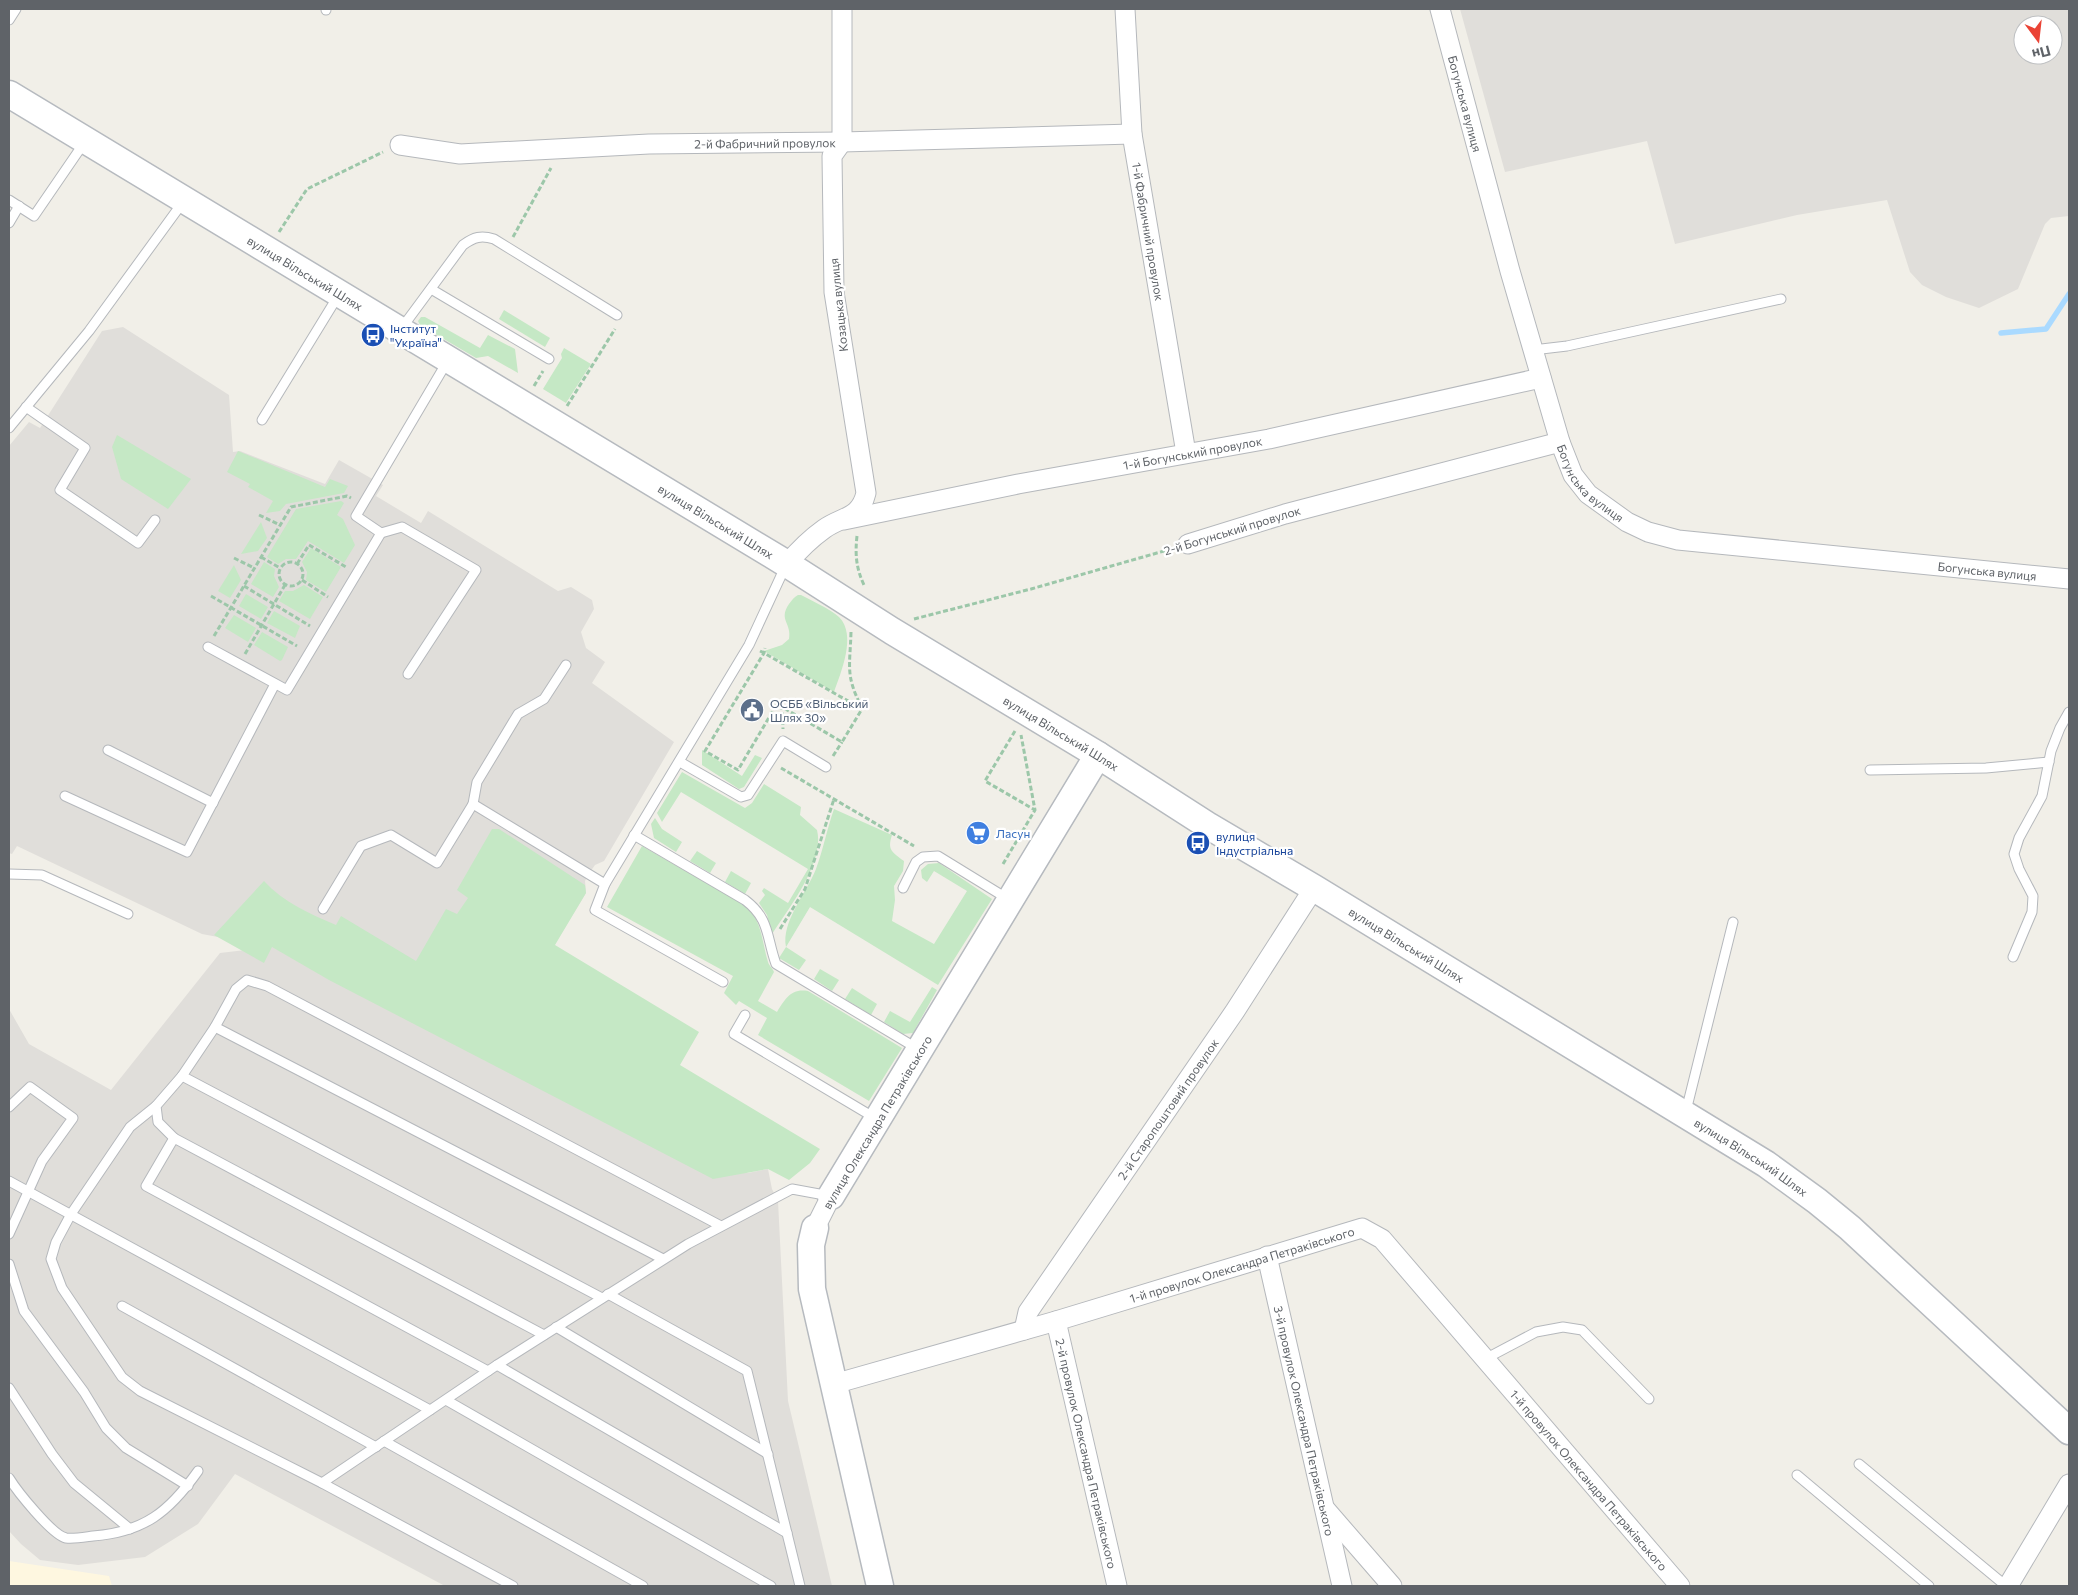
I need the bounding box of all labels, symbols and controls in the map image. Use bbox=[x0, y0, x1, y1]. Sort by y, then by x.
north arrow bbox=[2013, 15, 2063, 65]
text: Пн bbox=[2030, 42, 2053, 64]
street label: Богунська вулиця bbox=[1446, 54, 1485, 153]
street label: 2-й Фабричний провулок bbox=[694, 135, 837, 151]
street label: 1-й Фабричний провулок bbox=[1130, 161, 1167, 302]
street label: вулиця Вільський Шлях bbox=[245, 233, 366, 313]
street label: Козацька вулиця bbox=[826, 257, 850, 353]
place label: Інститут "Україна" bbox=[390, 321, 442, 349]
bus stop icon: Інститут "Україна" bbox=[360, 322, 386, 348]
street label: 1-й Богунський провулок bbox=[1122, 433, 1264, 472]
street label: Богунська вулиця bbox=[1555, 442, 1627, 525]
street label: вулиця Вільський Шлях bbox=[656, 481, 777, 562]
street label: 2-й Богунський провулок bbox=[1162, 502, 1303, 557]
street label: Богунська вулиця bbox=[1937, 559, 2037, 583]
street label: вулиця Вільський Шлях bbox=[1001, 693, 1122, 774]
place label: ОСББ «Вільський Шлях 30» bbox=[770, 696, 868, 724]
public building icon: ОСББ «Вільський Шлях 30» bbox=[739, 697, 765, 723]
supermarket icon: Ласун bbox=[965, 820, 991, 846]
place label: Ласун bbox=[996, 826, 1030, 840]
place label: вулиця Індустріальна bbox=[1216, 829, 1293, 857]
bus stop icon: вулиця Індустріальна bbox=[1185, 830, 1211, 856]
street label: вулиця Вільський Шлях bbox=[1346, 904, 1467, 985]
street label: вулиця Олександра Петраківського bbox=[820, 1033, 934, 1211]
street label: 2-й Старопоштовий провулок bbox=[1114, 1035, 1221, 1182]
street label: вулиця Вільський Шлях bbox=[1692, 1115, 1811, 1199]
street label: 1-й провулок Олександра Петраківського bbox=[1128, 1224, 1356, 1305]
street label: 3-й провулок Олександра Петраківського bbox=[1272, 1304, 1337, 1537]
street label: 2-й провулок Олександра Петраківського bbox=[1053, 1337, 1120, 1570]
street label: 1-й провулок Олександра Петраківського bbox=[1507, 1387, 1670, 1573]

